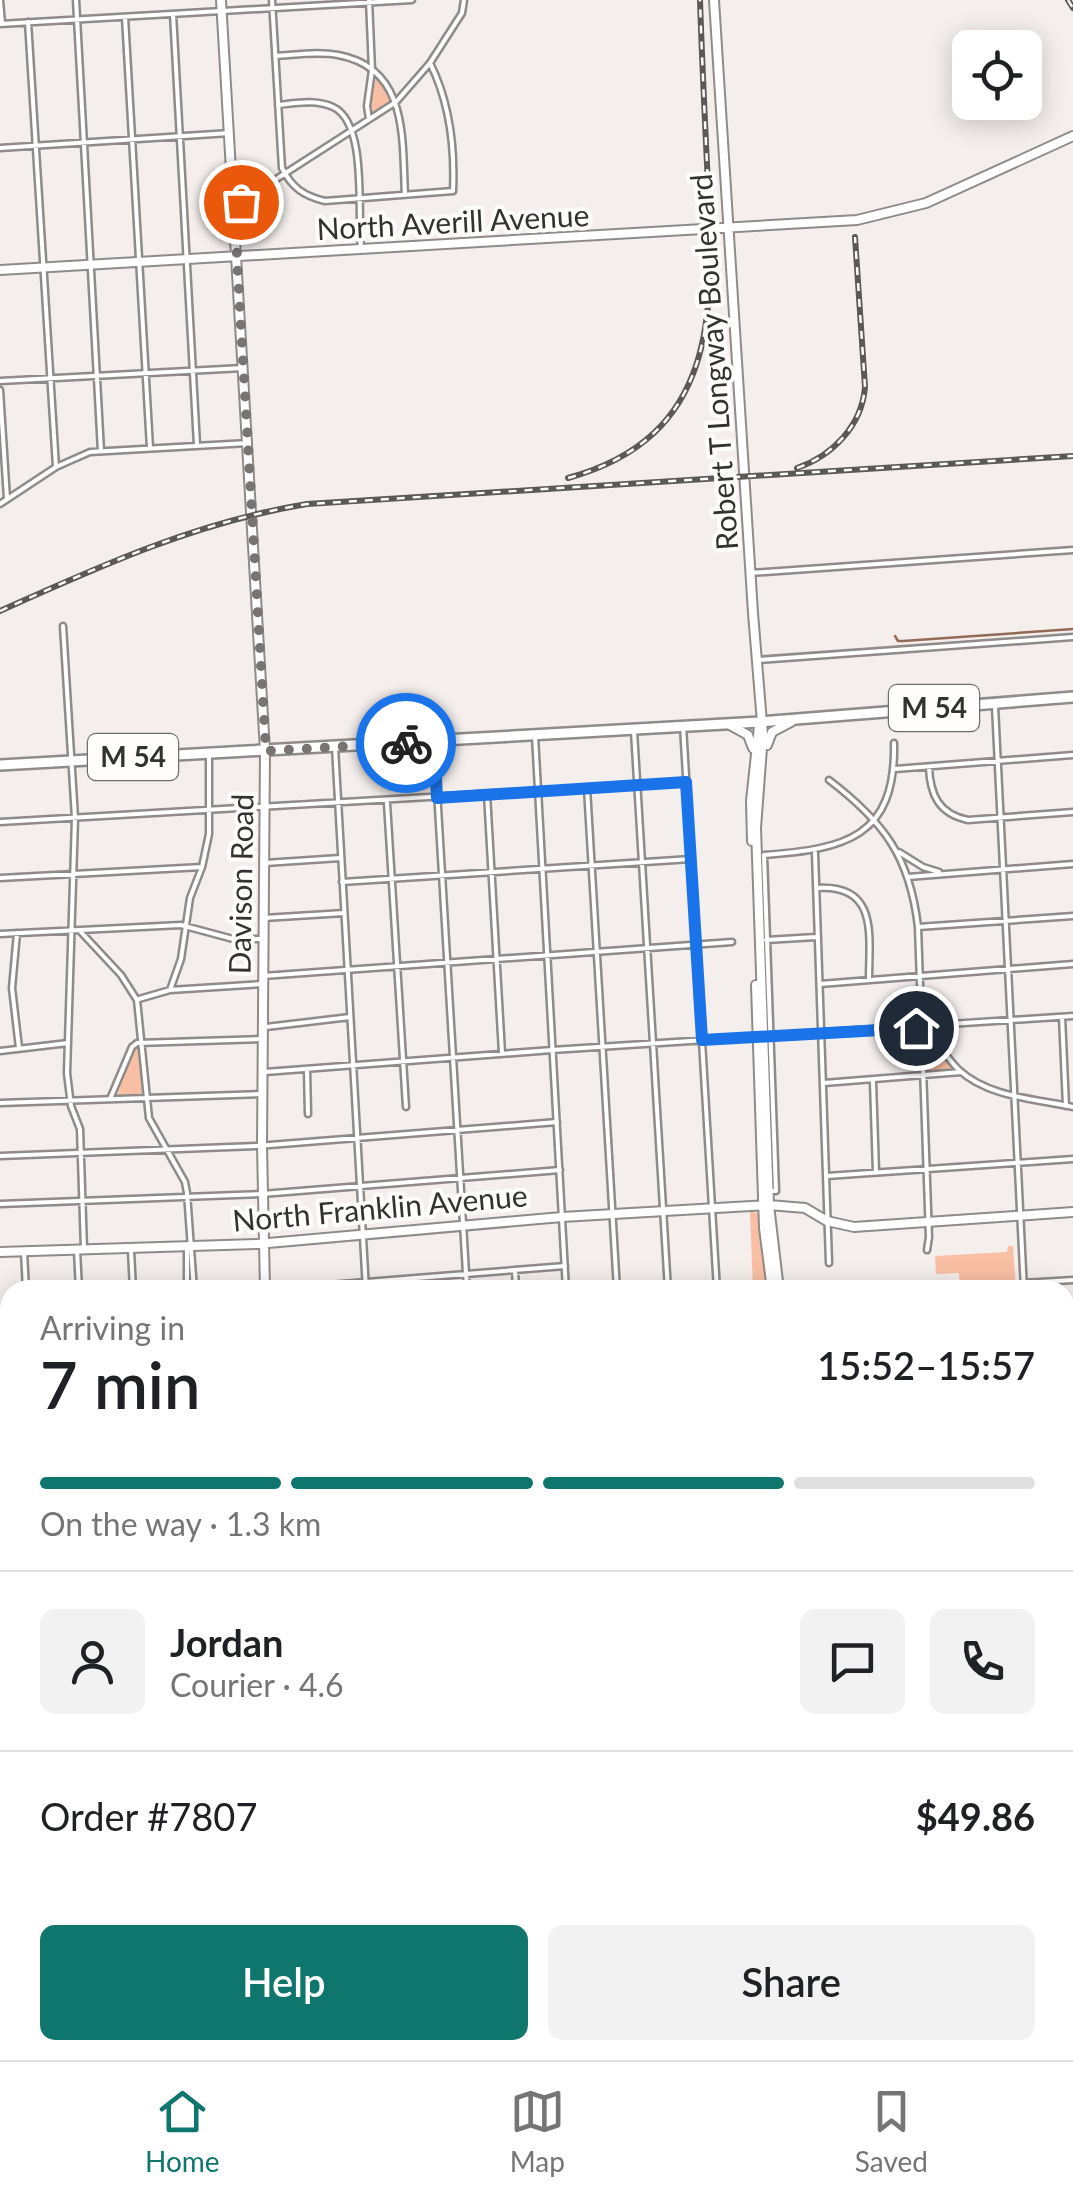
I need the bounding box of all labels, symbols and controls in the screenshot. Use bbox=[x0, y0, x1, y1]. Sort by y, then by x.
map controls bbox=[952, 30, 1042, 120]
button: locate bbox=[952, 30, 1042, 120]
pin bbox=[199, 160, 284, 245]
street label: Robert T Longway Boulevard bbox=[682, 173, 744, 551]
icon: bag bbox=[214, 175, 269, 230]
street label: North Averill Avenue bbox=[316, 196, 590, 246]
road number: M 54 bbox=[889, 685, 979, 731]
courier bbox=[356, 693, 456, 793]
icon: bike bbox=[379, 716, 434, 771]
road number: M 54 bbox=[88, 734, 178, 780]
street label: Davison Road bbox=[220, 793, 260, 975]
pin bbox=[874, 986, 959, 1071]
icon: home bbox=[889, 1001, 944, 1056]
street label: North Franklin Avenue bbox=[231, 1176, 529, 1238]
text: Arriving in bbox=[40, 1308, 185, 1347]
text: 15:52–15:57 bbox=[817, 1342, 1035, 1388]
text: 7 min bbox=[40, 1345, 200, 1423]
text: On the way · 1.3 km bbox=[40, 1504, 321, 1543]
button: person bbox=[40, 1609, 145, 1714]
button: chat bbox=[800, 1609, 905, 1714]
button: phone bbox=[930, 1609, 1035, 1714]
text: Jordan bbox=[170, 1619, 283, 1665]
text: Courier · 4.6 bbox=[170, 1665, 344, 1704]
text: Order #7807 bbox=[40, 1793, 257, 1839]
text: $49.86 bbox=[916, 1793, 1035, 1839]
button: Help bbox=[40, 1925, 528, 2040]
button: Share bbox=[548, 1925, 1035, 2040]
tab: Home bbox=[145, 2084, 220, 2178]
tab: Map bbox=[510, 2084, 565, 2178]
tab: Saved bbox=[855, 2084, 928, 2178]

